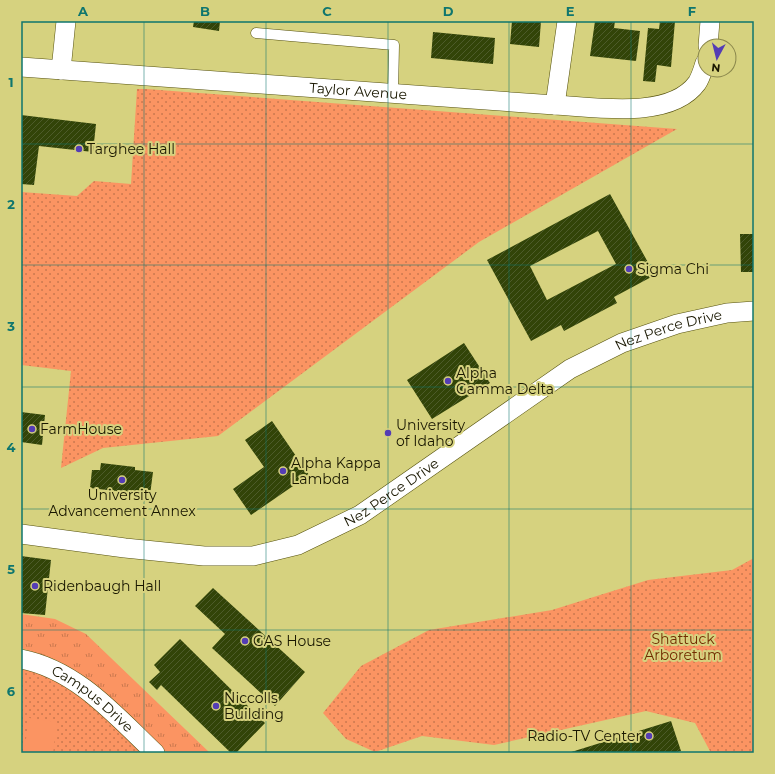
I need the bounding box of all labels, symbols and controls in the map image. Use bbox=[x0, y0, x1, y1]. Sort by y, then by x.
text: A bbox=[77, 3, 89, 19]
text: B bbox=[200, 3, 210, 19]
text: C bbox=[322, 3, 332, 19]
text: D bbox=[443, 3, 454, 19]
text: E bbox=[566, 3, 575, 19]
text: F bbox=[688, 3, 696, 19]
north arrow bbox=[697, 38, 737, 78]
text: N bbox=[711, 60, 721, 75]
text: 1 bbox=[8, 74, 14, 90]
street label: Taylor Avenue bbox=[309, 79, 408, 103]
place label: Targhee Hall bbox=[87, 140, 175, 158]
marker: Targhee Hall bbox=[74, 144, 84, 154]
text: 2 bbox=[7, 196, 15, 212]
place label: Sigma Chi bbox=[637, 260, 709, 278]
marker: Sigma Chi bbox=[624, 264, 634, 274]
street label: Nez Perce Drive bbox=[612, 305, 724, 354]
text: 3 bbox=[6, 318, 15, 334]
place label: Alpha Gamma Delta bbox=[456, 364, 554, 398]
marker: Alpha Gamma Delta bbox=[443, 376, 453, 386]
place label: University of Idaho bbox=[396, 416, 465, 450]
place label: FarmHouse bbox=[40, 420, 122, 438]
marker: FarmHouse bbox=[27, 424, 37, 434]
marker: University of Idaho bbox=[383, 428, 393, 438]
text: 4 bbox=[7, 439, 16, 455]
place label: Alpha Kappa Lambda bbox=[291, 454, 381, 488]
street label: Nez Perce Drive bbox=[341, 454, 442, 531]
marker: Alpha Kappa Lambda bbox=[278, 466, 288, 476]
marker: University Advancement Annex bbox=[117, 475, 127, 485]
place label: University Advancement Annex bbox=[48, 486, 196, 520]
text: 5 bbox=[7, 561, 15, 577]
place label: Ridenbaugh Hall bbox=[43, 577, 161, 595]
marker: Ridenbaugh Hall bbox=[30, 581, 40, 591]
park label: Shattuck Arboretum bbox=[644, 630, 722, 664]
place label: GAS House bbox=[253, 632, 331, 650]
marker: GAS House bbox=[240, 636, 250, 646]
street label: Campus Drive bbox=[49, 661, 137, 736]
text: 6 bbox=[7, 683, 16, 699]
place label: Niccolls Building bbox=[224, 689, 284, 723]
marker: Niccolls Building bbox=[211, 701, 221, 711]
place label: Radio-TV Center bbox=[527, 727, 641, 745]
marker: Radio-TV Center bbox=[644, 731, 654, 741]

